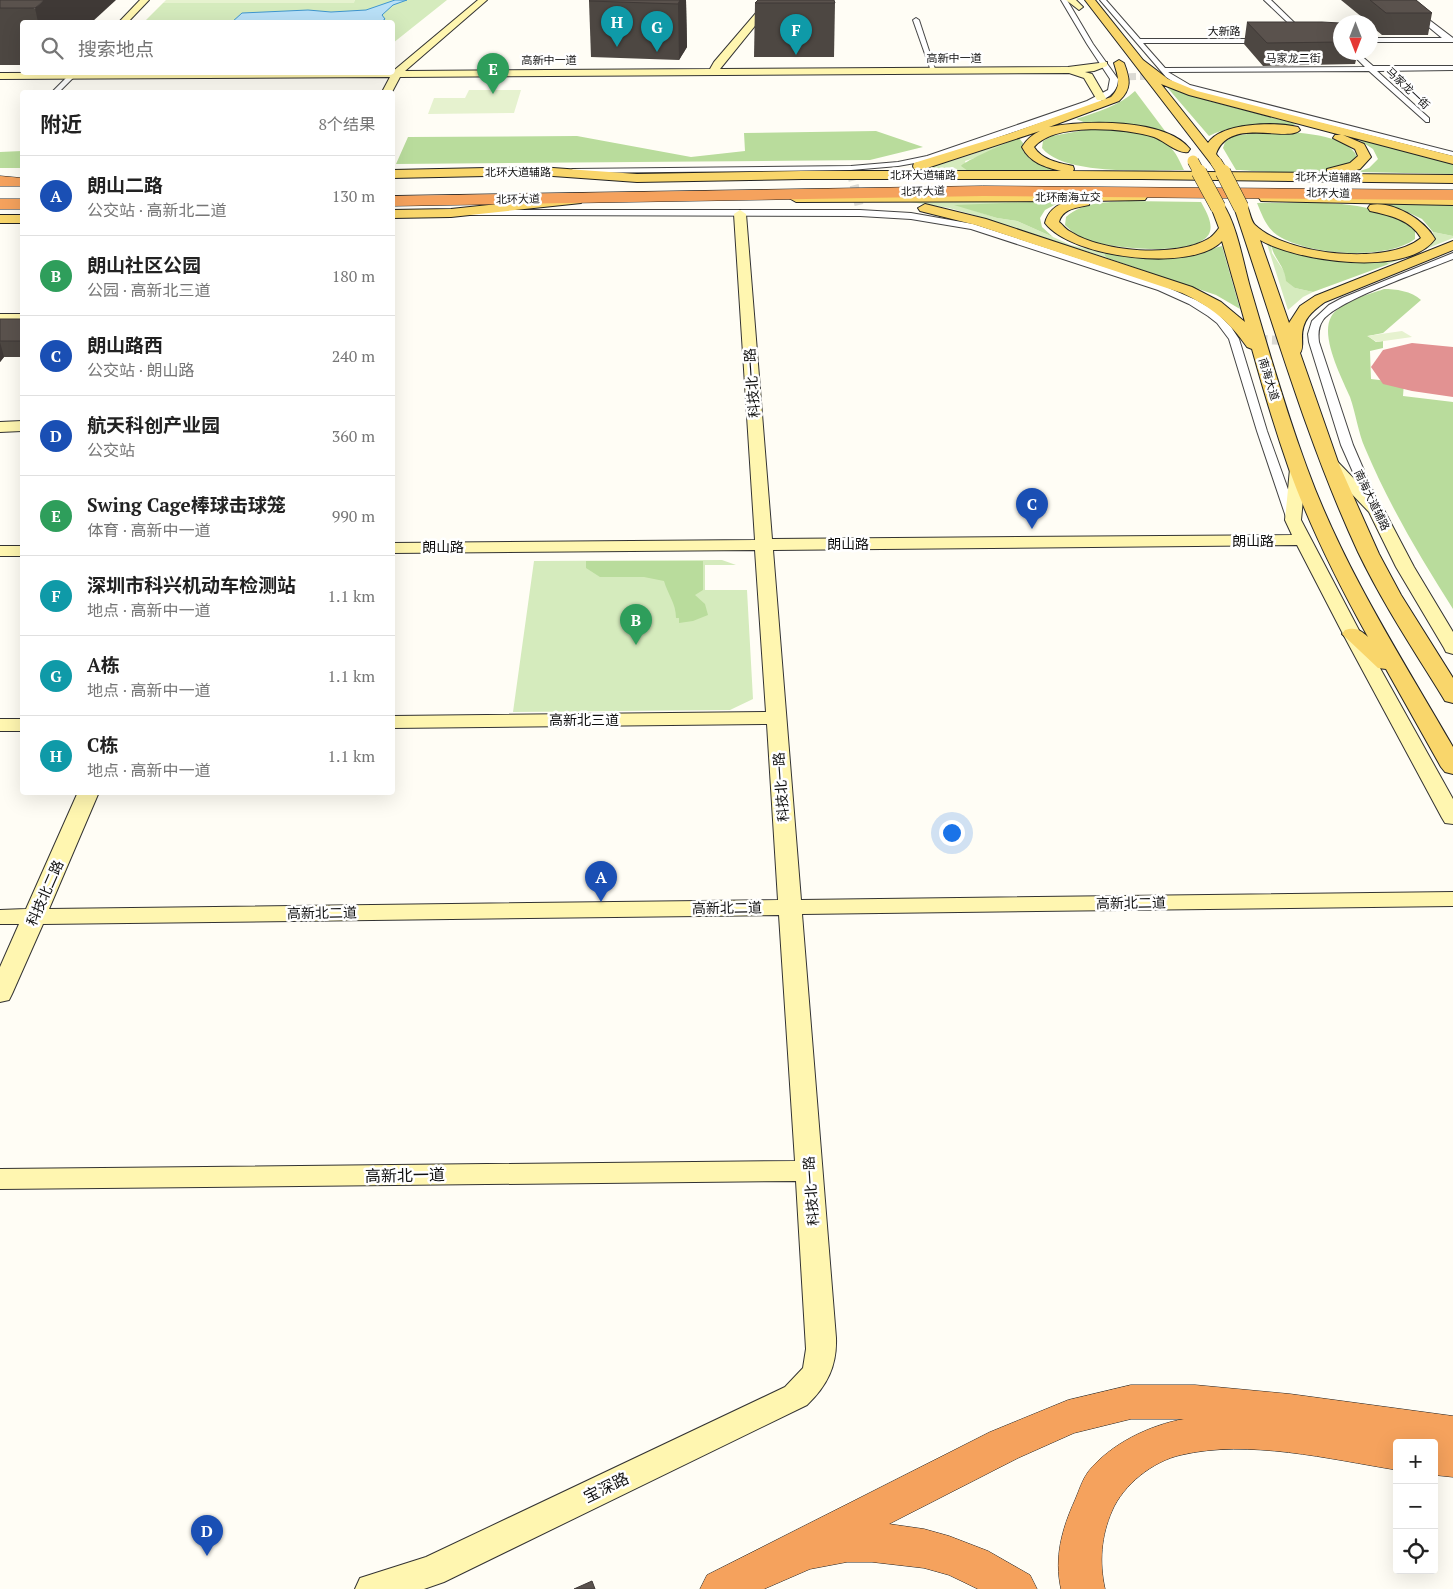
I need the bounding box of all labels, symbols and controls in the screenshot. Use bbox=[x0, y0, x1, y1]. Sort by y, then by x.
pin: H bbox=[601, 6, 633, 47]
pin: G bbox=[641, 11, 673, 52]
pin: F bbox=[780, 14, 812, 55]
north arrow bbox=[1333, 15, 1378, 60]
search box bbox=[20, 20, 395, 75]
street label: 大新路 bbox=[1208, 24, 1241, 38]
icon: search bbox=[38, 34, 66, 62]
text: 搜索地点 bbox=[78, 36, 154, 61]
street label: 高新中一道 bbox=[927, 51, 982, 65]
street label: 马家龙二街 bbox=[1266, 51, 1321, 65]
pin: E bbox=[477, 53, 509, 94]
street label: 高新中一道 bbox=[522, 53, 577, 67]
street label: 马家龙一街 bbox=[1383, 64, 1433, 112]
text: 附近 bbox=[40, 110, 82, 138]
text: 8个结果 bbox=[318, 113, 375, 135]
street label: 北环大道辅路 bbox=[485, 165, 551, 179]
street label: 北环大道辅路 bbox=[890, 168, 956, 182]
street label: 北环大道辅路 bbox=[1295, 169, 1361, 185]
text: 朗山二路 bbox=[87, 172, 163, 197]
street label: 北环大道 bbox=[901, 184, 945, 198]
text: A bbox=[50, 185, 62, 207]
text: 130 m bbox=[332, 185, 375, 207]
street label: 北环大道 bbox=[1306, 186, 1350, 200]
street label: 北环南海立交 bbox=[1035, 190, 1101, 204]
street label: 北环大道 bbox=[496, 192, 540, 206]
text: 公交站 · 高新北二道 bbox=[87, 199, 227, 221]
text: 朗山社区公园 bbox=[87, 252, 201, 277]
text: B bbox=[51, 265, 61, 287]
text: 180 m bbox=[332, 265, 375, 287]
text: 公园 · 高新北三道 bbox=[87, 279, 211, 301]
text: 朗山路西 bbox=[87, 332, 163, 357]
text: C bbox=[51, 345, 61, 367]
text: 240 m bbox=[332, 345, 375, 367]
street label: 科技北一路 bbox=[740, 347, 763, 419]
street label: 南海大道 bbox=[1256, 356, 1282, 402]
text: 公交站 · 朗山路 bbox=[87, 359, 195, 381]
text: 航天科创产业园 bbox=[87, 412, 220, 437]
text: D bbox=[50, 425, 62, 447]
text: 360 m bbox=[332, 425, 375, 447]
text: 公交站 bbox=[87, 439, 135, 461]
street label: 南海大道辅路 bbox=[1351, 467, 1393, 533]
pin: C bbox=[1016, 488, 1048, 529]
text: Swing Cage棒球击球笼 bbox=[87, 492, 286, 517]
text: E bbox=[51, 505, 61, 527]
text: 990 m bbox=[332, 505, 375, 527]
text: 体育 · 高新中一道 bbox=[87, 519, 211, 541]
street label: 朗山路 bbox=[1232, 531, 1274, 550]
street label: 朗山路 bbox=[827, 534, 869, 553]
street label: 朗山路 bbox=[422, 537, 464, 556]
text: 深圳市科兴机动车检测站 bbox=[87, 572, 296, 597]
text: F bbox=[51, 585, 61, 607]
text: 1.1 km bbox=[328, 585, 375, 607]
text: 地点 · 高新中一道 bbox=[87, 599, 211, 621]
pin: B bbox=[620, 604, 652, 645]
text: A栋 bbox=[87, 652, 120, 677]
text: G bbox=[50, 665, 62, 687]
text: 1.1 km bbox=[328, 665, 375, 687]
text: 地点 · 高新中一道 bbox=[87, 679, 211, 701]
street label: 高新北三道 bbox=[549, 710, 619, 729]
text: C栋 bbox=[87, 732, 118, 757]
text: H bbox=[50, 745, 62, 767]
text: 1.1 km bbox=[328, 745, 375, 767]
street label: 科技北一路 bbox=[769, 751, 792, 823]
text: 地点 · 高新中一道 bbox=[87, 759, 211, 781]
your location bbox=[939, 820, 965, 846]
street label: 科技北二路 bbox=[22, 857, 67, 929]
pin: A bbox=[585, 861, 617, 902]
street label: 高新北二道 bbox=[1096, 892, 1166, 913]
street label: 高新北二道 bbox=[692, 897, 762, 918]
street label: 高新北二道 bbox=[287, 902, 357, 923]
street label: 科技北一路 bbox=[799, 1155, 822, 1227]
street label: 高新北一道 bbox=[365, 1163, 445, 1187]
map controls bbox=[1393, 1439, 1438, 1574]
button: + bbox=[1393, 1439, 1438, 1484]
street label: 宝深路 bbox=[580, 1467, 632, 1507]
button: − bbox=[1393, 1484, 1438, 1529]
pin: D bbox=[191, 1515, 223, 1556]
button: locate bbox=[1393, 1529, 1438, 1574]

